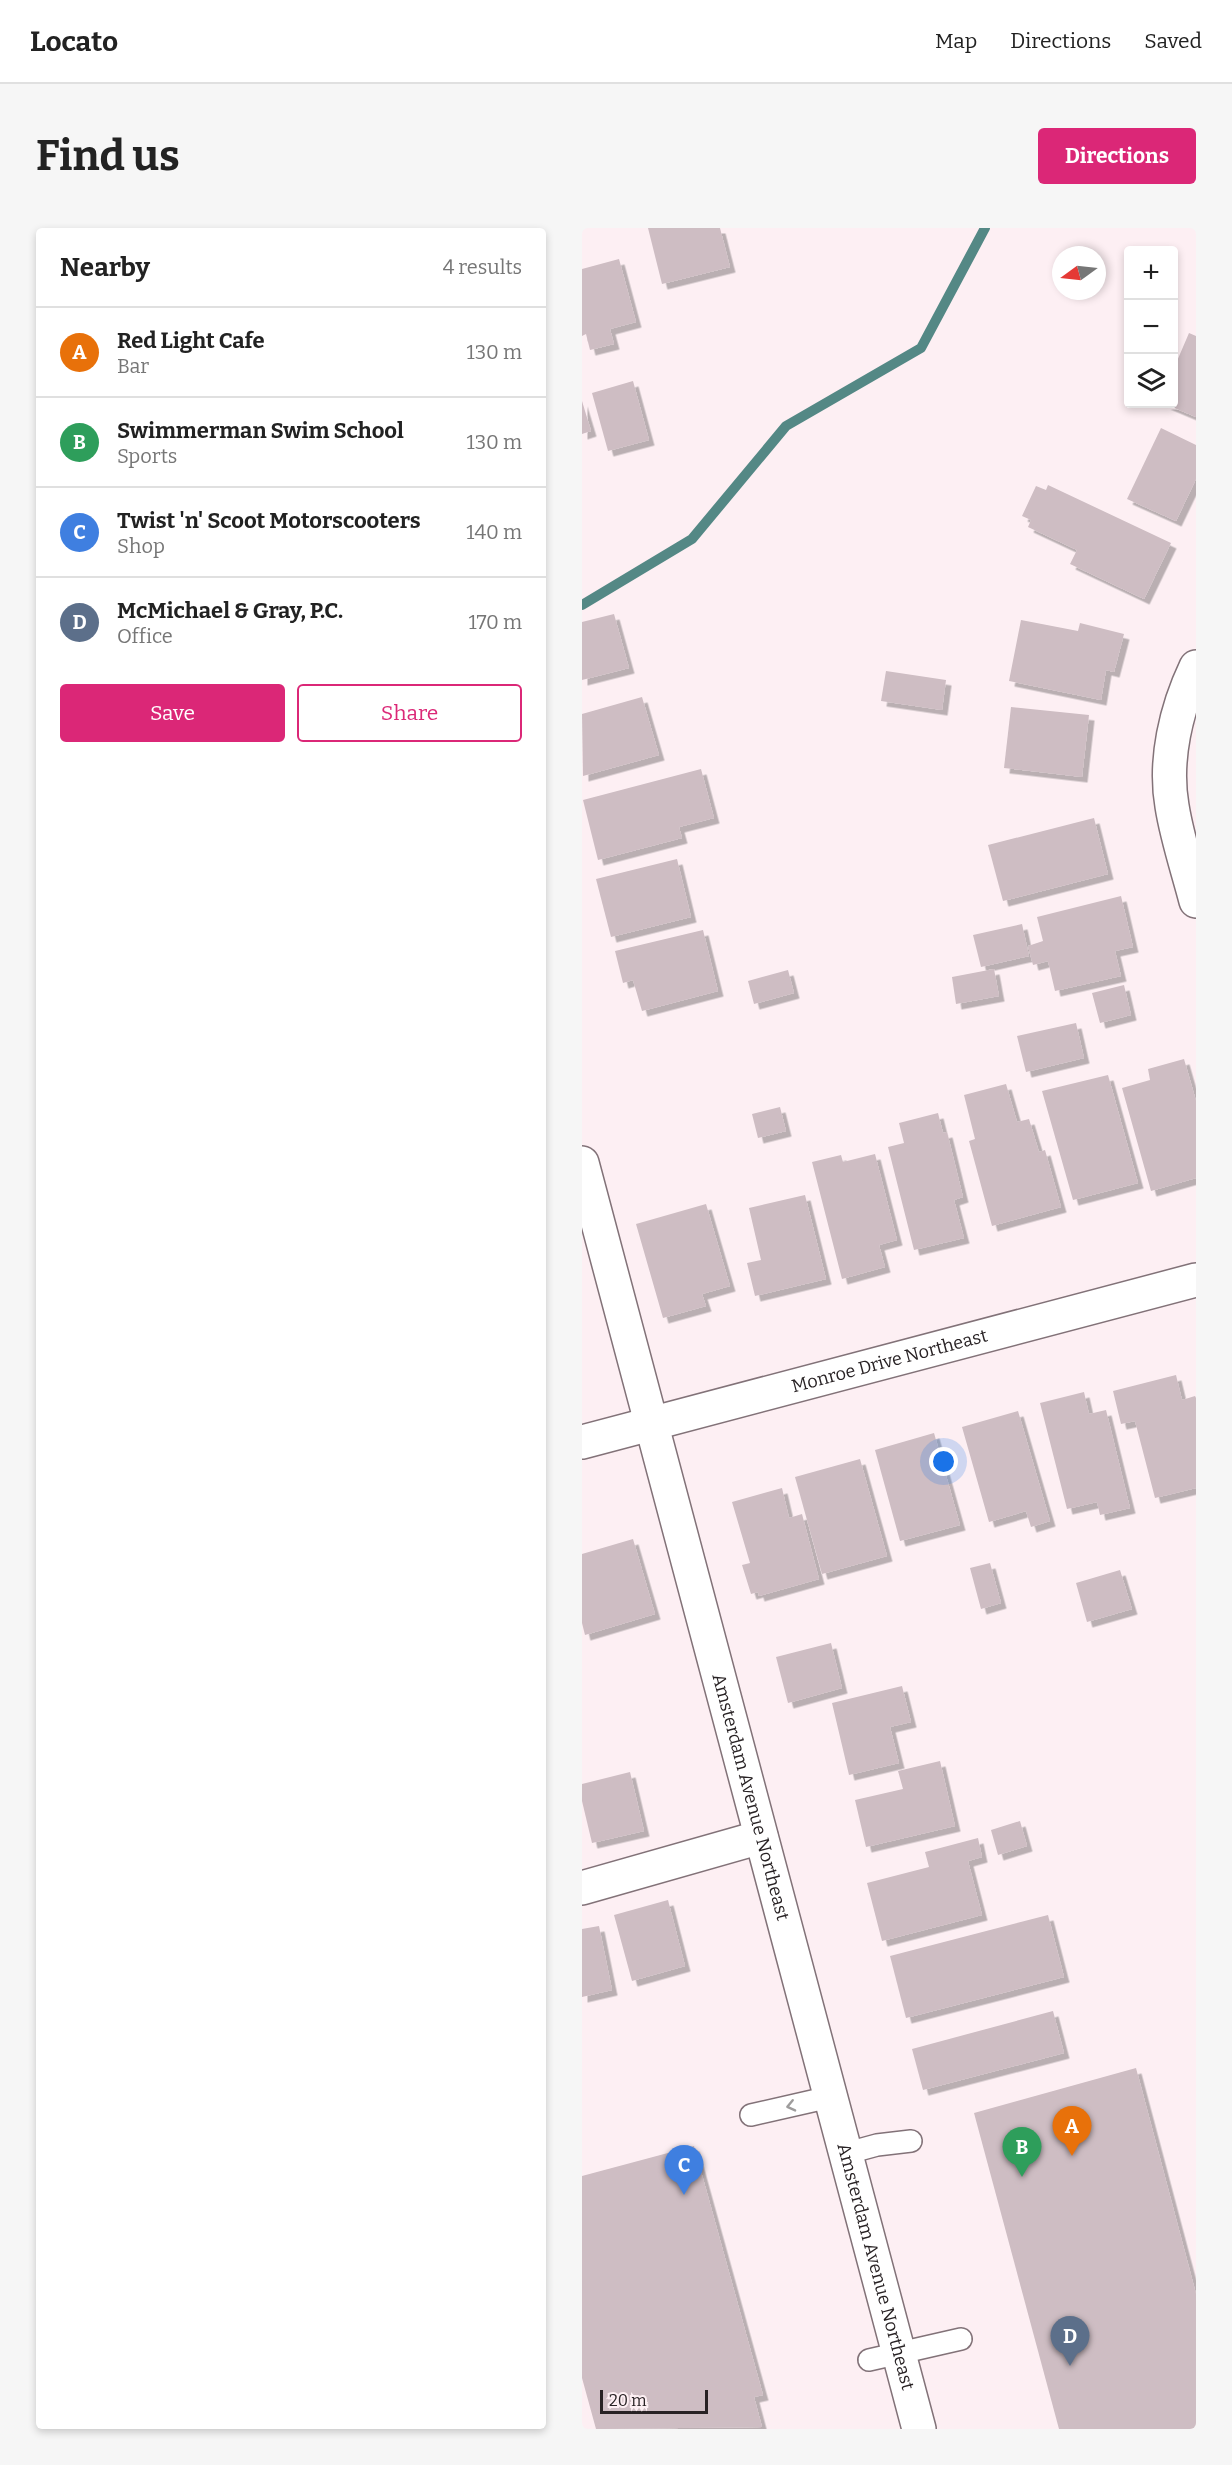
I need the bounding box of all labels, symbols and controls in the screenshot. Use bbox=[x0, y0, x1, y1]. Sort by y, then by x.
text: Locato bbox=[30, 25, 118, 58]
text: Map bbox=[935, 28, 977, 54]
text: Directions bbox=[1010, 28, 1111, 54]
text: Saved bbox=[1144, 28, 1202, 54]
button: Directions bbox=[1038, 128, 1196, 184]
text: Find us bbox=[36, 131, 180, 181]
north arrow bbox=[1052, 246, 1106, 300]
map controls bbox=[1124, 246, 1178, 408]
button: + bbox=[1124, 246, 1178, 300]
text: Nearby bbox=[60, 252, 150, 283]
text: 4 results bbox=[443, 255, 522, 279]
button: − bbox=[1124, 300, 1178, 354]
text: Red Light Cafe bbox=[117, 327, 265, 354]
text: A bbox=[72, 340, 87, 364]
text: 130 m bbox=[467, 340, 522, 364]
text: Bar bbox=[117, 354, 149, 378]
button: layers bbox=[1124, 354, 1178, 408]
text: Swimmerman Swim School bbox=[117, 417, 404, 444]
text: B bbox=[73, 430, 86, 454]
text: 130 m bbox=[467, 430, 522, 454]
text: Sports bbox=[117, 444, 177, 468]
text: Twist 'n' Scoot Motorscooters bbox=[117, 507, 421, 534]
text: C bbox=[73, 520, 86, 544]
text: 140 m bbox=[466, 520, 522, 544]
text: Shop bbox=[117, 534, 165, 558]
text: McMichael & Gray, P.C. bbox=[117, 597, 343, 624]
text: D bbox=[72, 610, 87, 634]
text: 170 m bbox=[469, 610, 522, 634]
text: Office bbox=[117, 624, 173, 648]
button: Save bbox=[60, 684, 285, 742]
button: Share bbox=[297, 684, 522, 742]
street label: Monroe Drive Northeast bbox=[789, 1324, 990, 1397]
your location bbox=[929, 1447, 958, 1476]
street label: Amsterdam Avenue Northeast bbox=[707, 1671, 794, 1923]
one-way arrow bbox=[786, 2099, 796, 2112]
pin: A bbox=[1052, 2106, 1092, 2156]
pin: B bbox=[1002, 2128, 1042, 2177]
street label: Amsterdam Avenue Northeast bbox=[832, 2141, 919, 2393]
pin: C bbox=[664, 2146, 704, 2195]
pin: D bbox=[1050, 2316, 1090, 2366]
scale bar bbox=[600, 2387, 708, 2414]
text: 20 m bbox=[609, 2391, 646, 2410]

